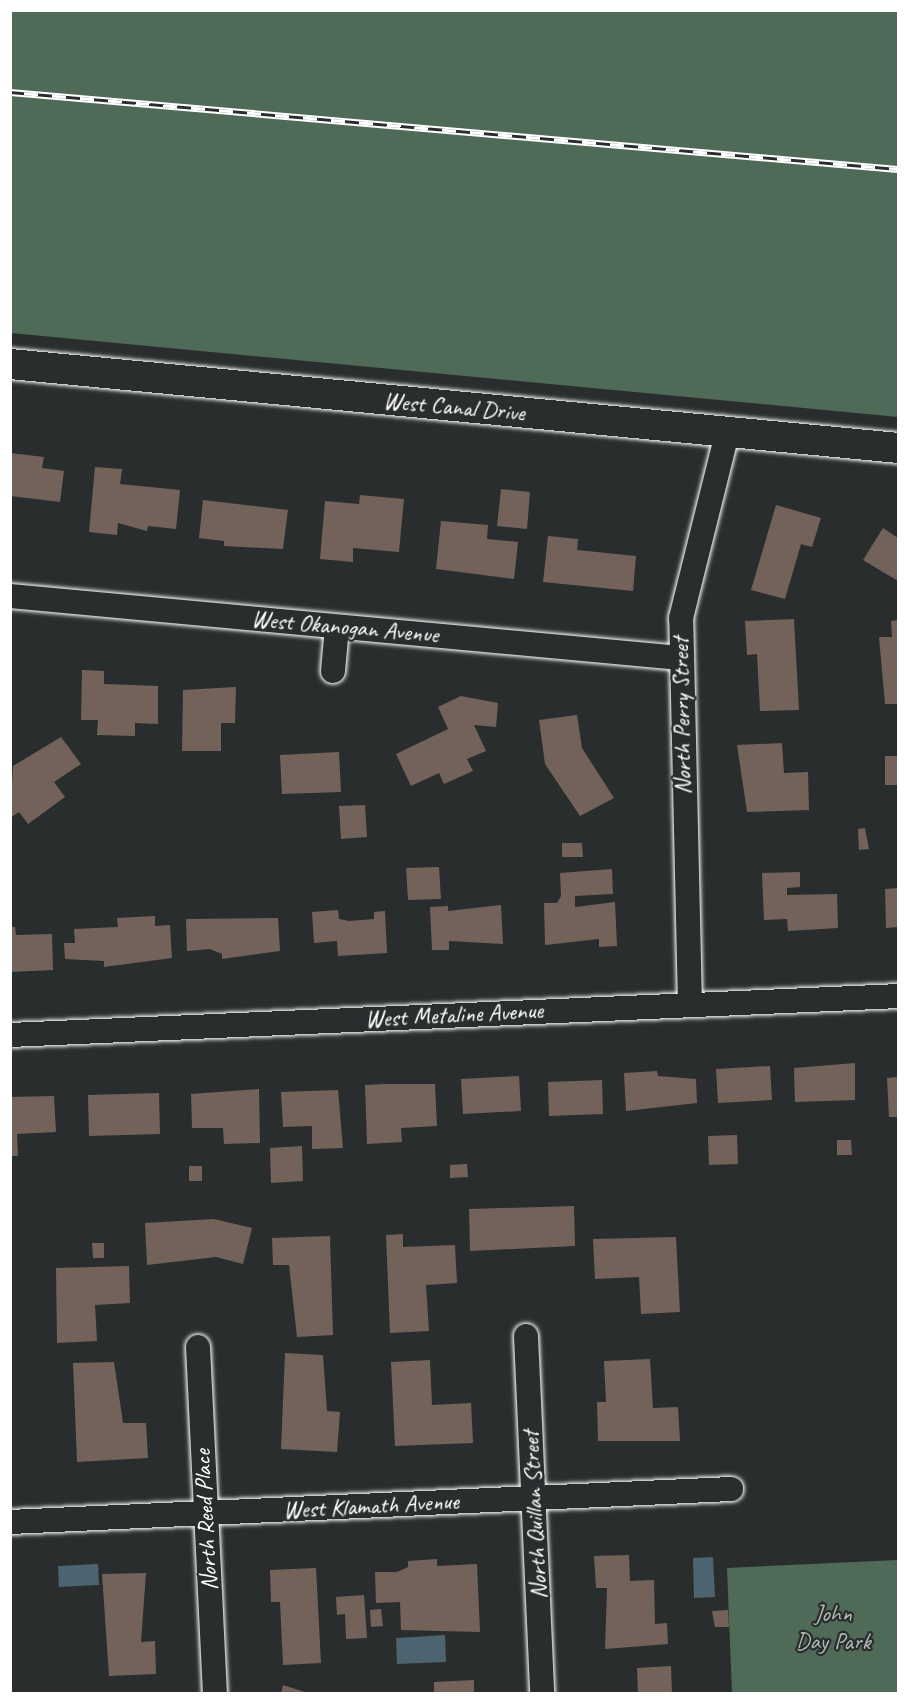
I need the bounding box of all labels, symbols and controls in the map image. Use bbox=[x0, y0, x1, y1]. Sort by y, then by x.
street label: West Canal Drive bbox=[382, 386, 526, 428]
street label: West Okanogan Avenue bbox=[250, 604, 440, 650]
street label: North Perry Street bbox=[666, 637, 698, 795]
street label: West Metaline Avenue bbox=[364, 996, 544, 1034]
street label: North Quillan Street bbox=[516, 1430, 554, 1600]
street label: North Reed Place bbox=[188, 1448, 224, 1592]
street label: West Klamath Avenue bbox=[281, 1487, 461, 1525]
park label: John Day Park bbox=[795, 1600, 871, 1656]

